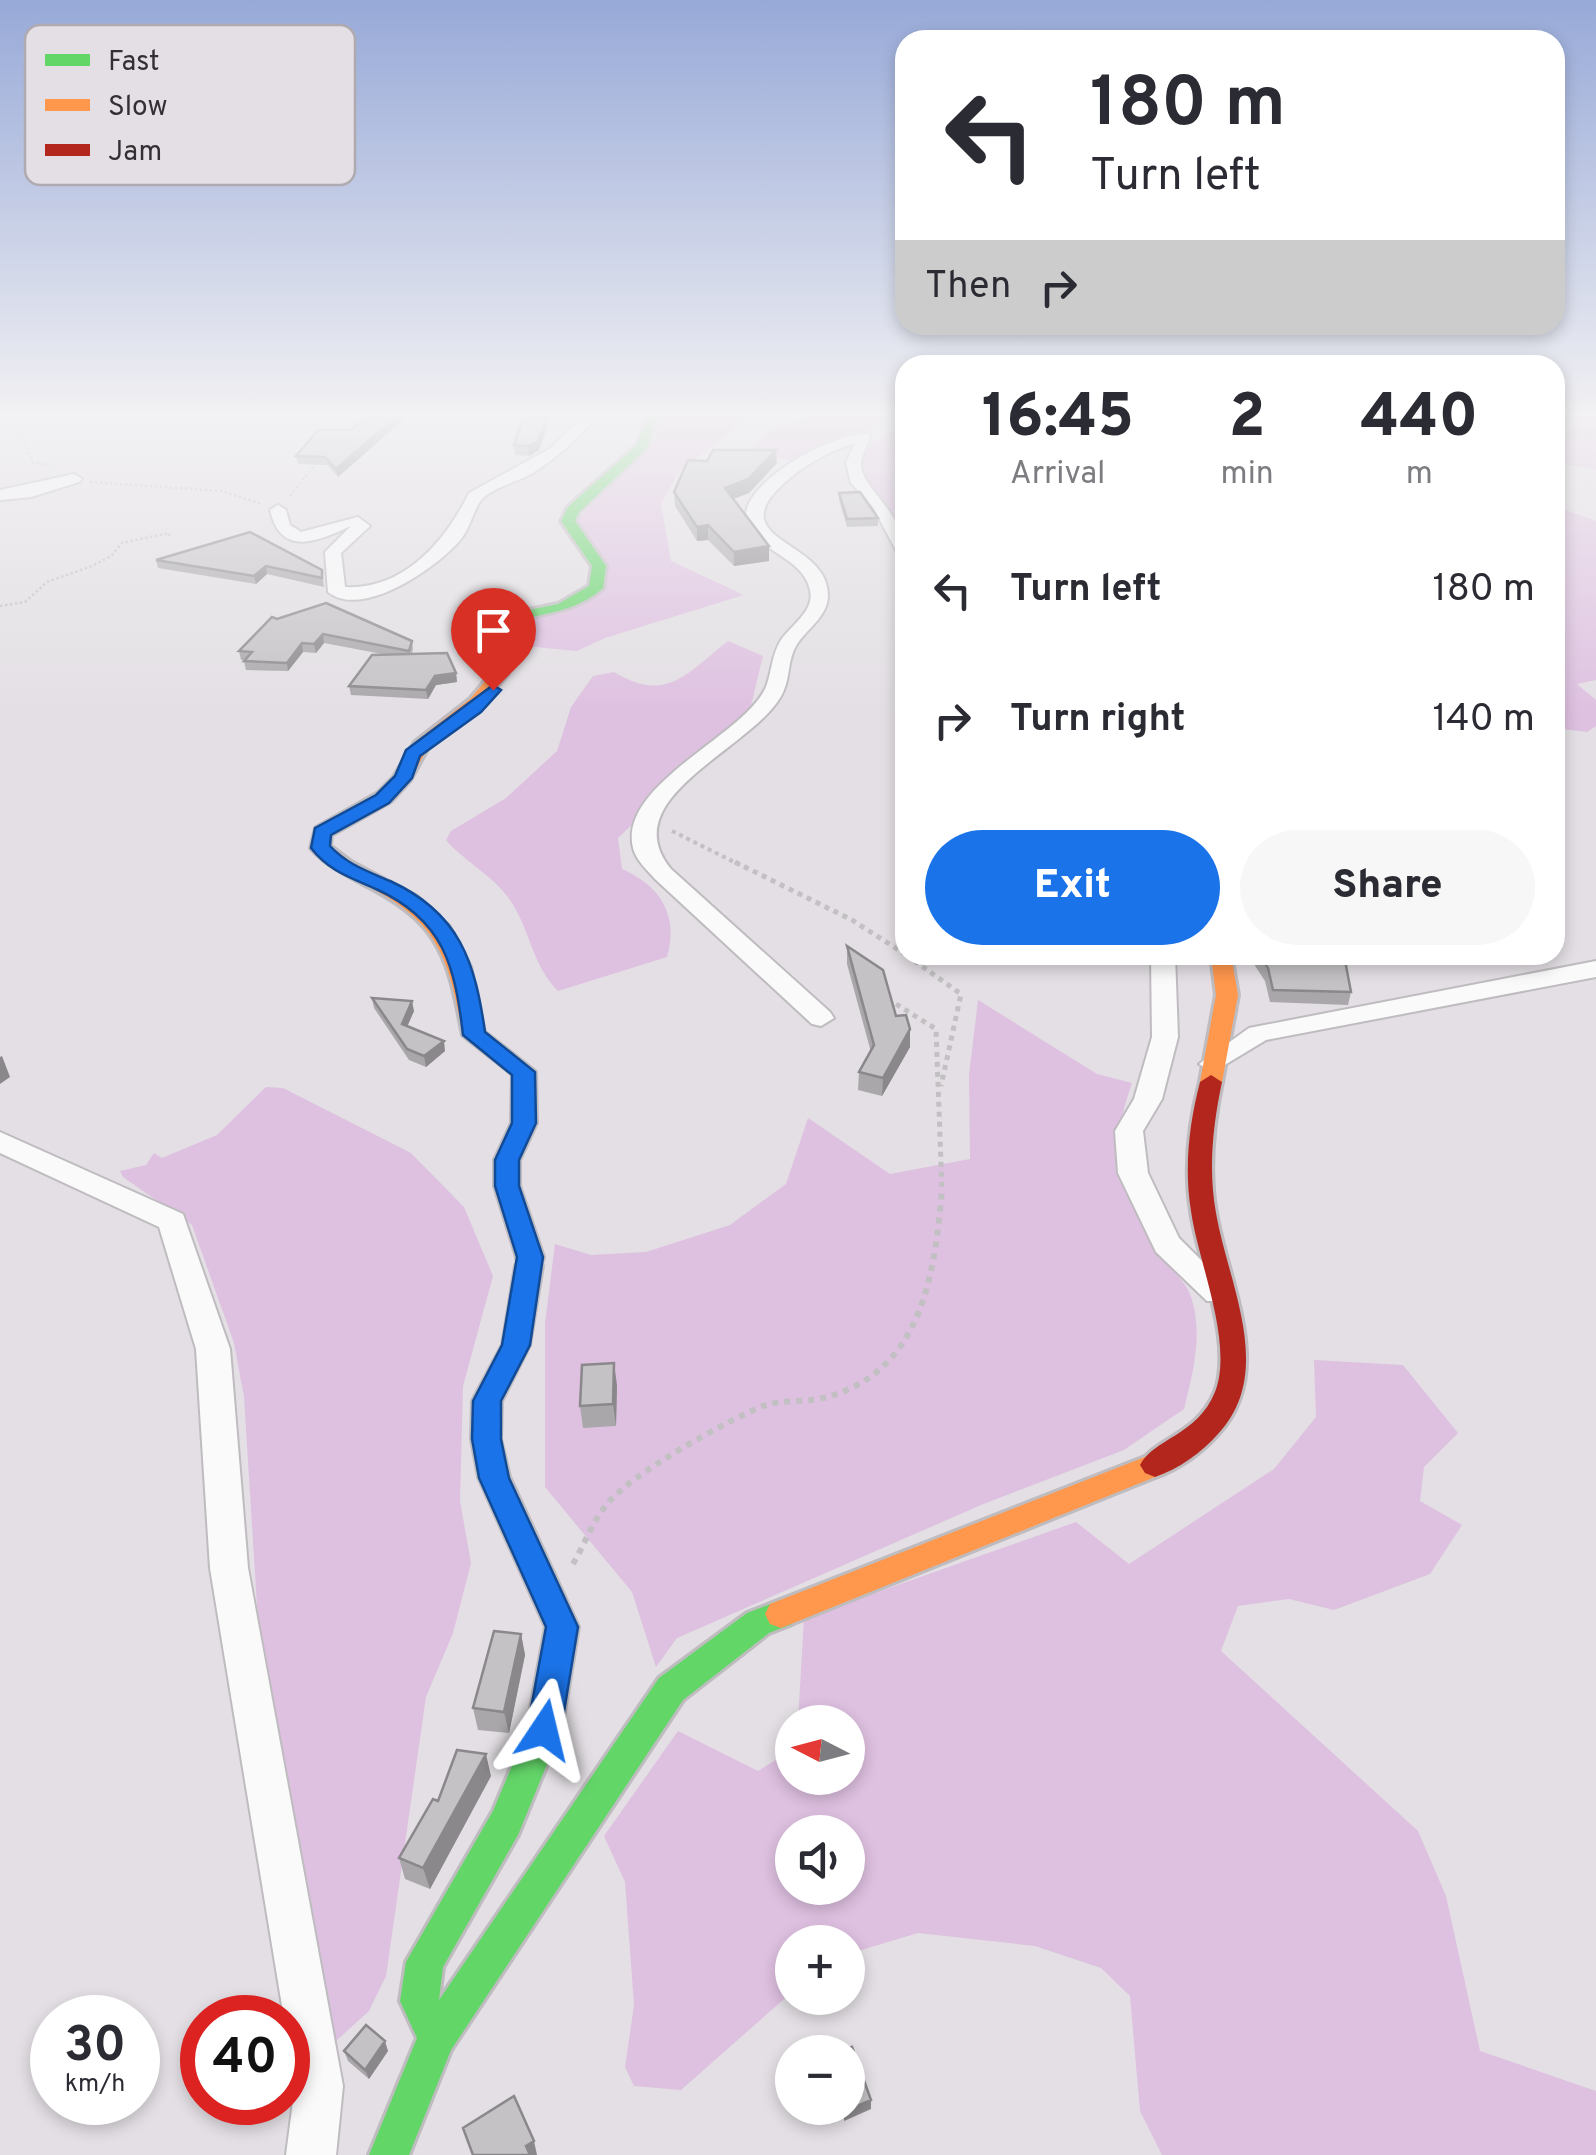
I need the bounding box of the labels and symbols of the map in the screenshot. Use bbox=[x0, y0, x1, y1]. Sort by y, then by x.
legend bbox=[25, 25, 355, 185]
text: Fast bbox=[108, 45, 160, 81]
text: Slow bbox=[108, 90, 167, 126]
text: Jam bbox=[108, 135, 162, 171]
pin bbox=[451, 588, 536, 691]
position arrow bbox=[492, 1678, 596, 1782]
north arrow bbox=[775, 1705, 865, 1795]
speed limit sign: 40 bbox=[180, 1995, 310, 2125]

